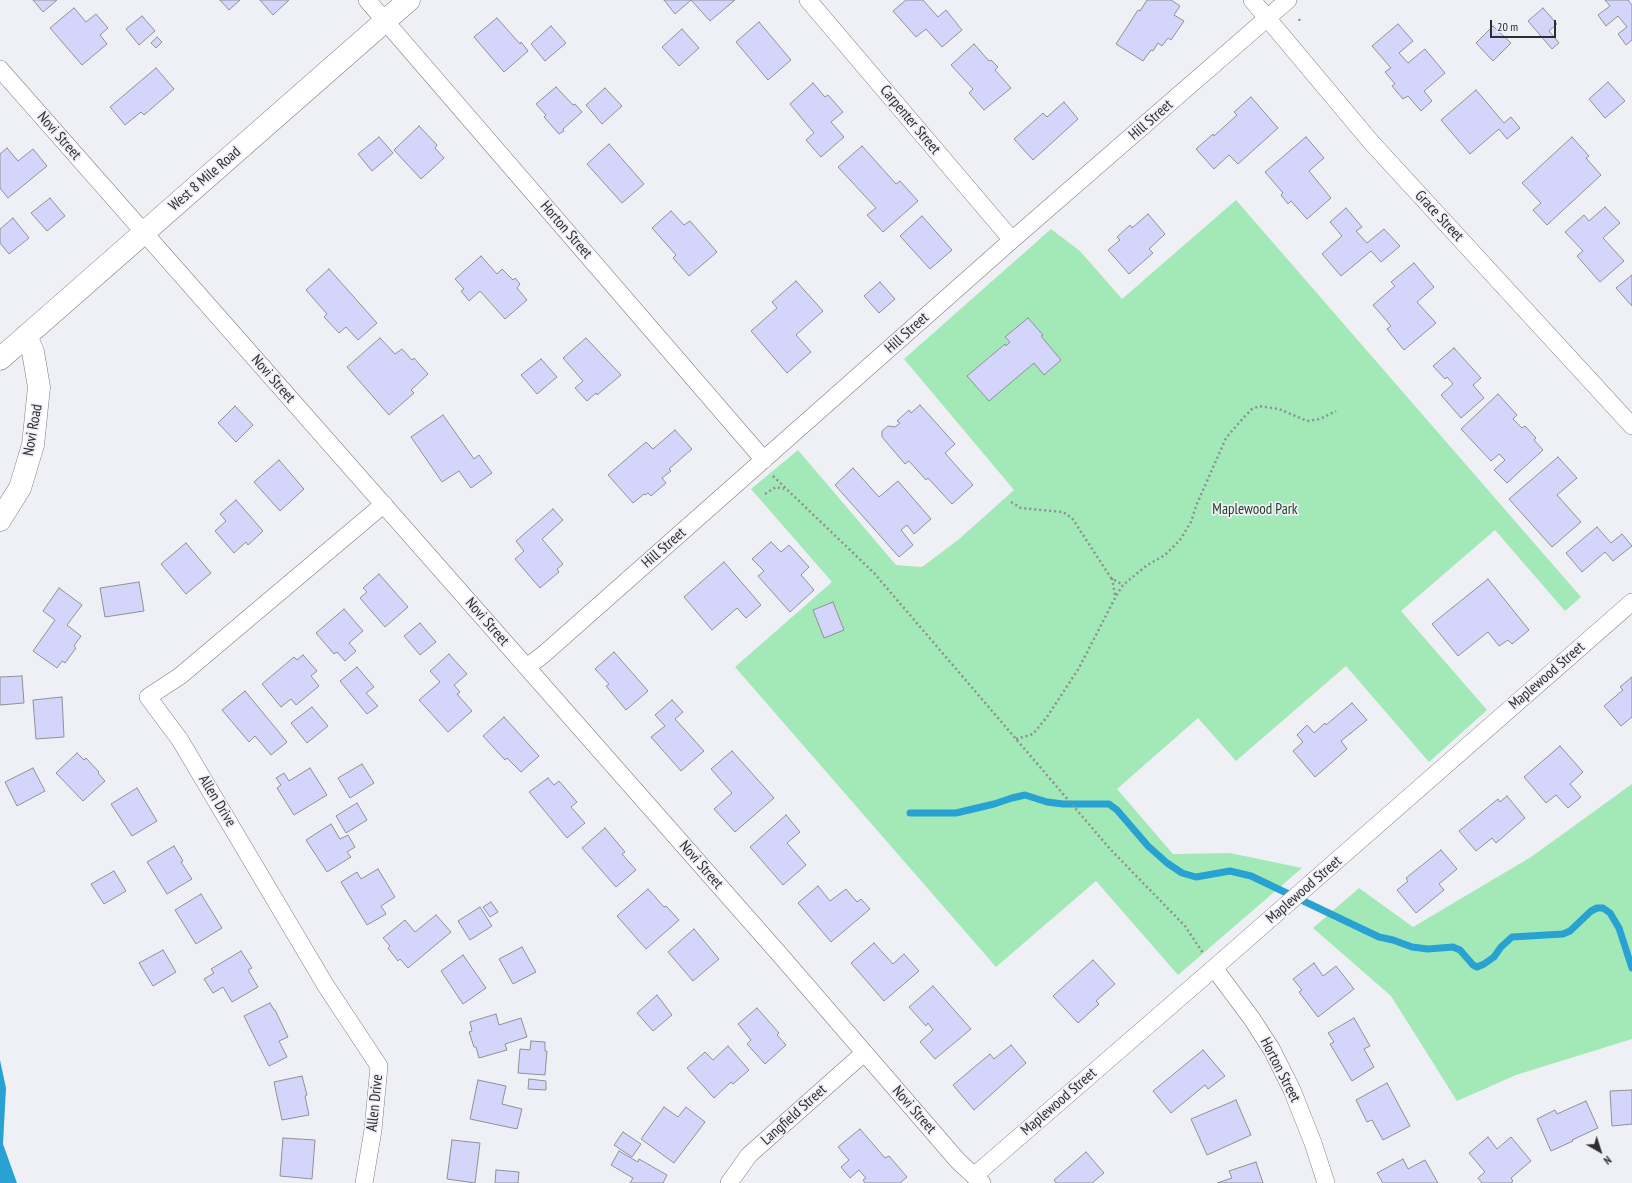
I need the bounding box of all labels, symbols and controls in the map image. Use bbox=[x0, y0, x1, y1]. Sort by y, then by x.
scale bar bbox=[1492, 12, 1558, 38]
text: 20 m bbox=[1497, 19, 1518, 34]
street label: Carpenter Street bbox=[876, 82, 944, 158]
street label: Hill Street bbox=[1125, 96, 1177, 144]
street label: Novi Street bbox=[33, 108, 85, 164]
street label: West 8 Mile Road bbox=[165, 143, 245, 215]
street label: Grace Street bbox=[1411, 187, 1467, 245]
street label: Horton Street bbox=[536, 198, 596, 262]
street label: Hill Street bbox=[881, 309, 933, 357]
street label: Novi Street bbox=[247, 351, 299, 407]
street label: Novi Road bbox=[20, 403, 46, 457]
park label: Maplewood Park bbox=[1212, 501, 1298, 519]
street label: Hill Street bbox=[638, 524, 690, 572]
street label: Novi Street bbox=[461, 594, 513, 650]
street label: Maplewood Street bbox=[1506, 638, 1588, 714]
street label: Allen Drive bbox=[195, 772, 239, 830]
street label: Novi Street bbox=[675, 837, 727, 893]
street label: Maplewood Street bbox=[1263, 852, 1345, 928]
street label: Horton Street bbox=[1256, 1035, 1304, 1105]
street label: Maplewood Street bbox=[1018, 1064, 1100, 1140]
street label: Allen Drive bbox=[363, 1074, 387, 1132]
street label: Langfield Street bbox=[757, 1081, 831, 1149]
street label: Novi Street bbox=[888, 1082, 940, 1138]
north arrow bbox=[1580, 1131, 1620, 1171]
text: N bbox=[1601, 1153, 1614, 1168]

